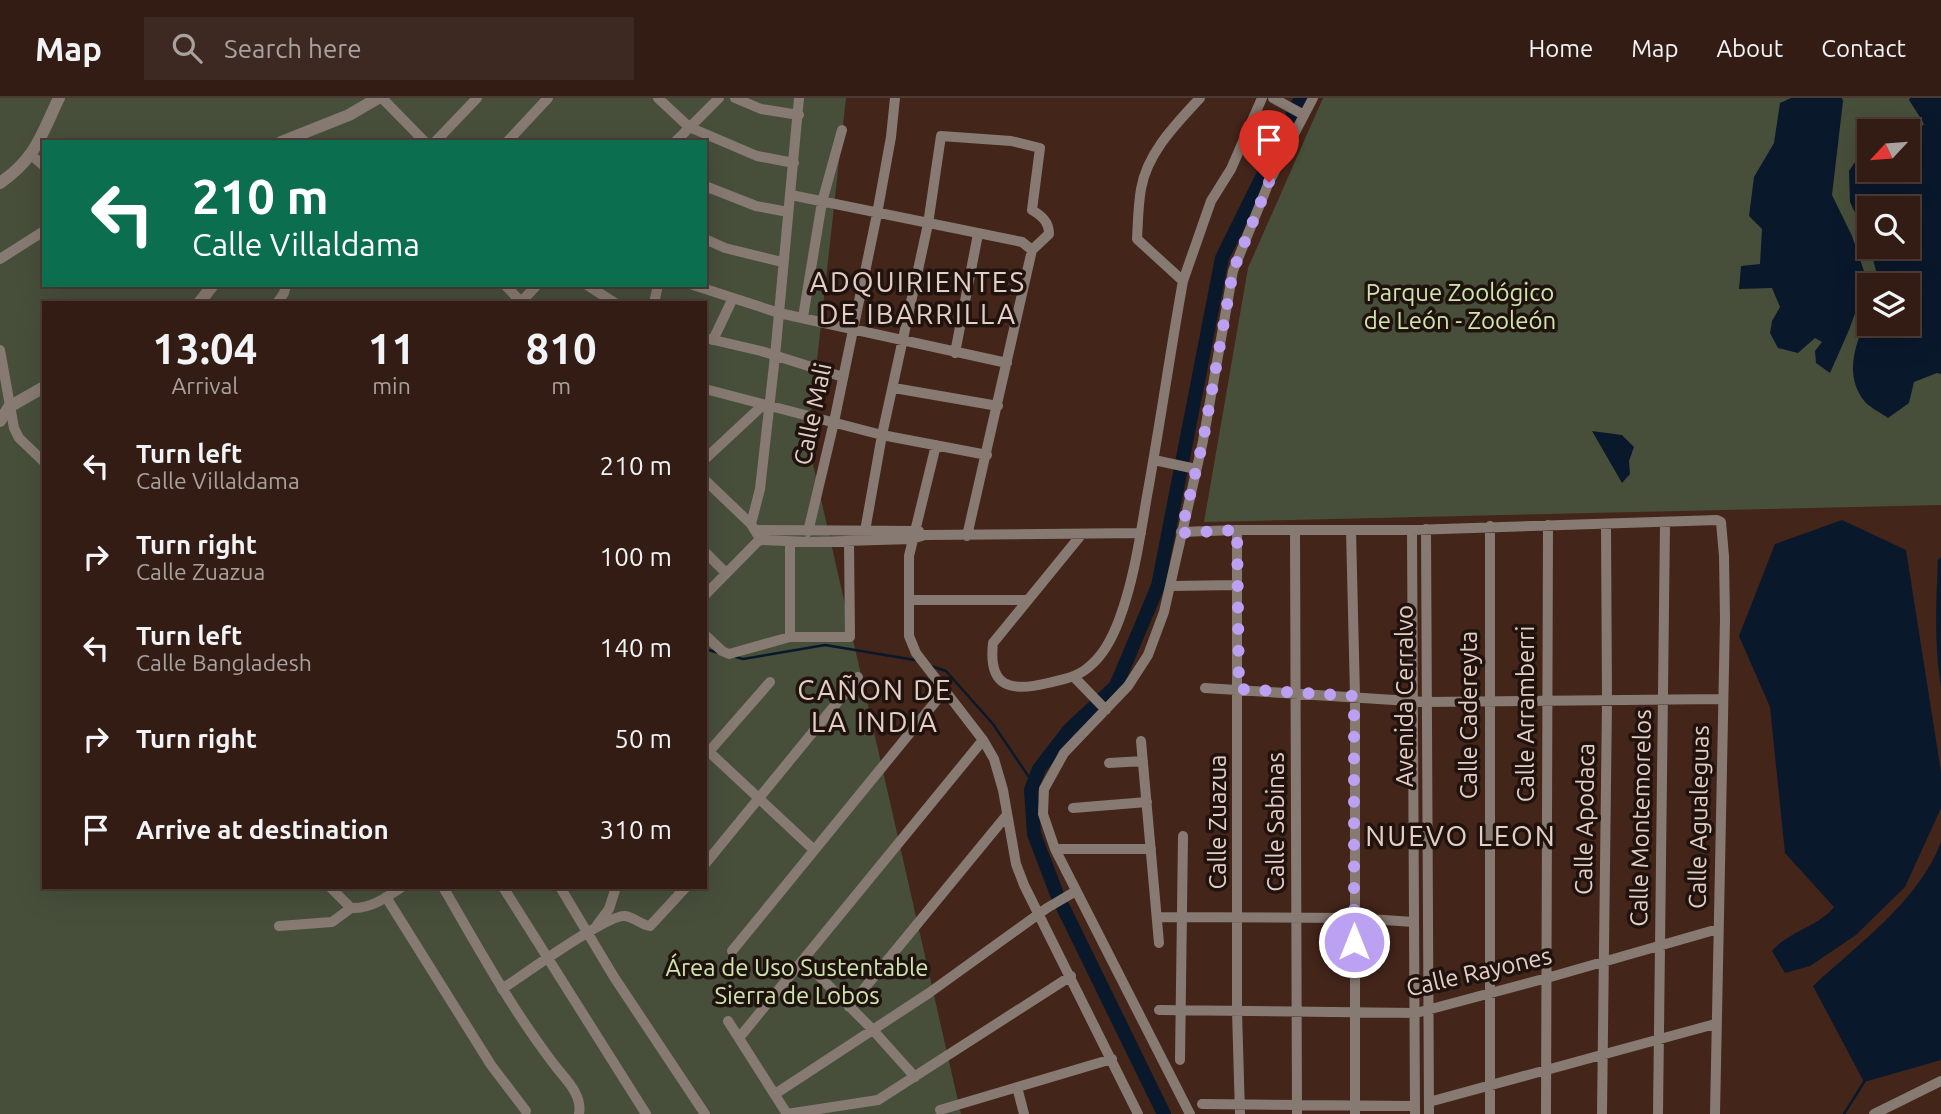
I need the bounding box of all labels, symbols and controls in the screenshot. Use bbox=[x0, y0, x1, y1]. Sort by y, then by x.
search box bbox=[144, 17, 634, 80]
icon: search bbox=[168, 29, 206, 67]
text: Map bbox=[35, 30, 102, 67]
text: Search here bbox=[224, 34, 362, 63]
text: Home bbox=[1528, 35, 1593, 62]
text: Map bbox=[1631, 35, 1678, 62]
text: About bbox=[1716, 35, 1783, 62]
text: Contact bbox=[1821, 35, 1906, 62]
pin bbox=[1239, 110, 1299, 182]
north arrow bbox=[1857, 119, 1920, 182]
map controls bbox=[1857, 119, 1920, 336]
icon: arrive bbox=[1250, 121, 1288, 159]
icon: left bbox=[77, 168, 168, 259]
text: 210 m bbox=[192, 168, 329, 223]
button: search bbox=[1857, 196, 1920, 259]
text: Calle Villaldama bbox=[192, 226, 420, 262]
district label: ADQUIRIENTES DE IBARRILLA bbox=[810, 266, 1026, 329]
button: layers bbox=[1857, 273, 1920, 336]
park label: Parque Zoológico de León - Zooleón bbox=[1364, 279, 1556, 334]
text: 13:04 bbox=[152, 325, 257, 372]
text: 11 bbox=[368, 325, 415, 372]
text: 810 bbox=[526, 325, 597, 372]
street label: Calle Mali bbox=[789, 360, 836, 467]
text: Arrival bbox=[171, 373, 238, 398]
text: min bbox=[372, 373, 411, 398]
text: m bbox=[551, 373, 571, 398]
text: Turn left bbox=[136, 439, 242, 468]
icon: left bbox=[77, 447, 115, 485]
text: 210 m bbox=[600, 451, 672, 480]
text: Calle Villaldama bbox=[136, 468, 300, 493]
text: Turn right bbox=[136, 530, 257, 559]
icon: right bbox=[77, 538, 115, 576]
text: 100 m bbox=[600, 542, 672, 571]
text: Calle Zuazua bbox=[136, 559, 265, 584]
street label: Avenida Cerralvo bbox=[1391, 605, 1418, 787]
text: Turn left bbox=[136, 621, 242, 650]
street label: Calle Arramberri bbox=[1512, 626, 1539, 802]
icon: left bbox=[77, 629, 115, 667]
street label: Calle Cadereyta bbox=[1455, 631, 1482, 799]
text: 140 m bbox=[600, 633, 672, 662]
text: Calle Bangladesh bbox=[136, 650, 312, 675]
district label: CAÑON DE LA INDIA bbox=[797, 674, 953, 737]
street label: Calle Montemorelos bbox=[1625, 709, 1656, 927]
icon: right bbox=[77, 720, 115, 758]
text: Turn right bbox=[136, 724, 257, 753]
text: 50 m bbox=[614, 724, 672, 753]
street label: Calle Agualeguas bbox=[1683, 725, 1714, 909]
street label: Calle Apodaca bbox=[1570, 743, 1599, 895]
street label: Calle Sabinas bbox=[1262, 752, 1289, 892]
street label: Calle Zuazua bbox=[1204, 755, 1231, 889]
icon: arrive bbox=[77, 811, 115, 849]
text: Arrive at destination bbox=[136, 815, 389, 844]
text: 310 m bbox=[600, 815, 672, 844]
district label: NUEVO LEON bbox=[1365, 820, 1557, 851]
position arrow bbox=[1317, 905, 1391, 979]
street label: Calle Rayones bbox=[1403, 942, 1554, 1001]
park label: Área de Uso Sustentable Sierra de Lobos bbox=[665, 953, 929, 1009]

